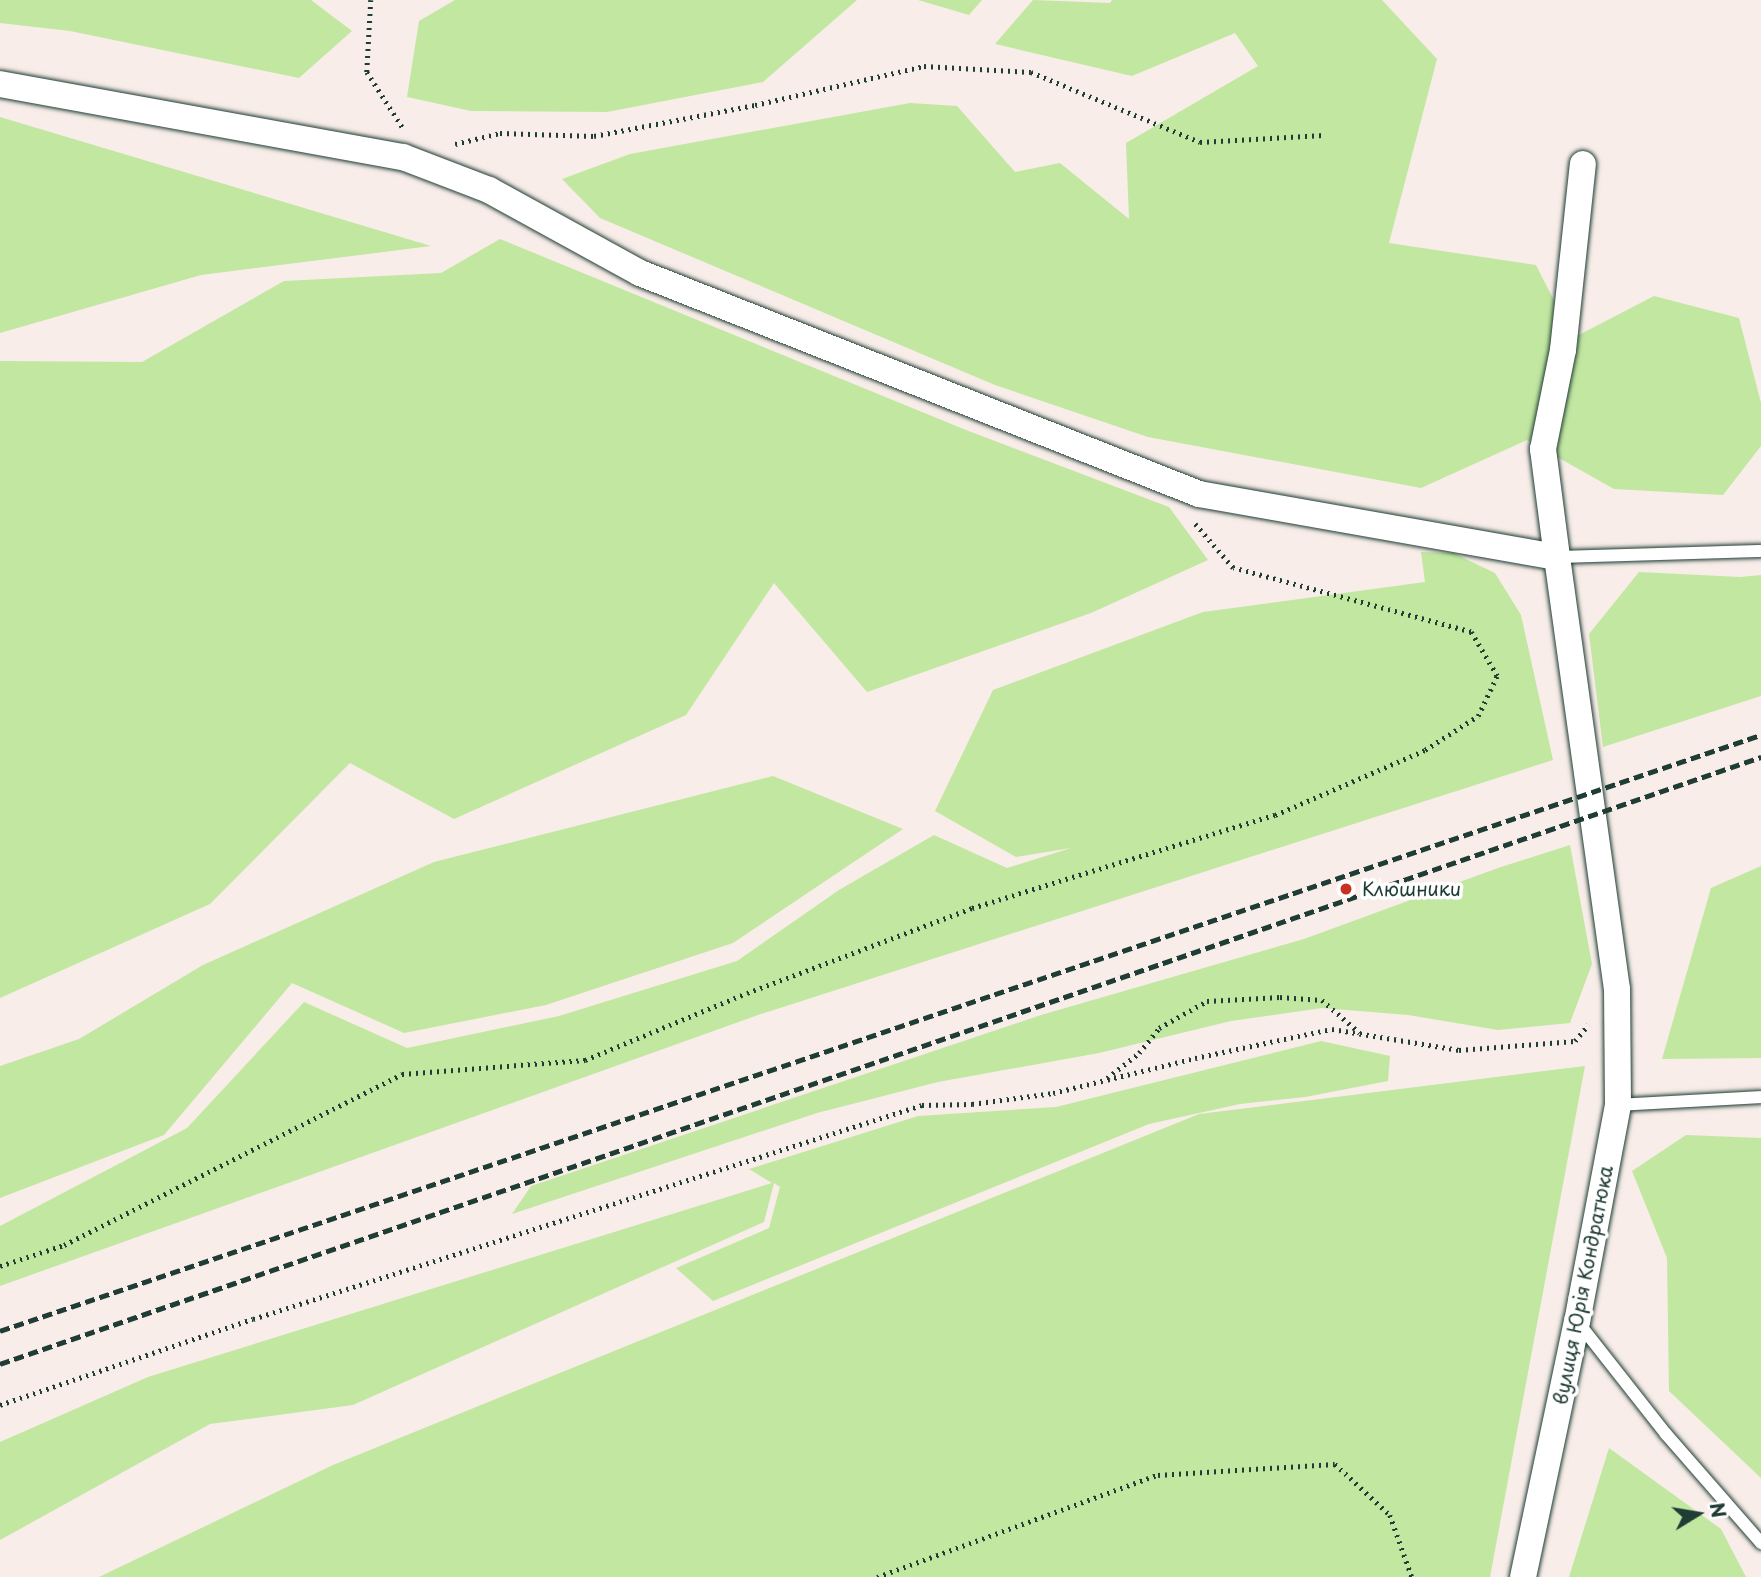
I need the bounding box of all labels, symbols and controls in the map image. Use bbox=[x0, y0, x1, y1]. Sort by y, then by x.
place label: Клюшники bbox=[1362, 878, 1461, 900]
marker: Клюшники bbox=[1336, 879, 1356, 899]
street label: вулиця Юрія Кондратюка bbox=[1549, 1164, 1617, 1406]
north arrow bbox=[1663, 1479, 1733, 1549]
text: N bbox=[1703, 1500, 1734, 1520]

